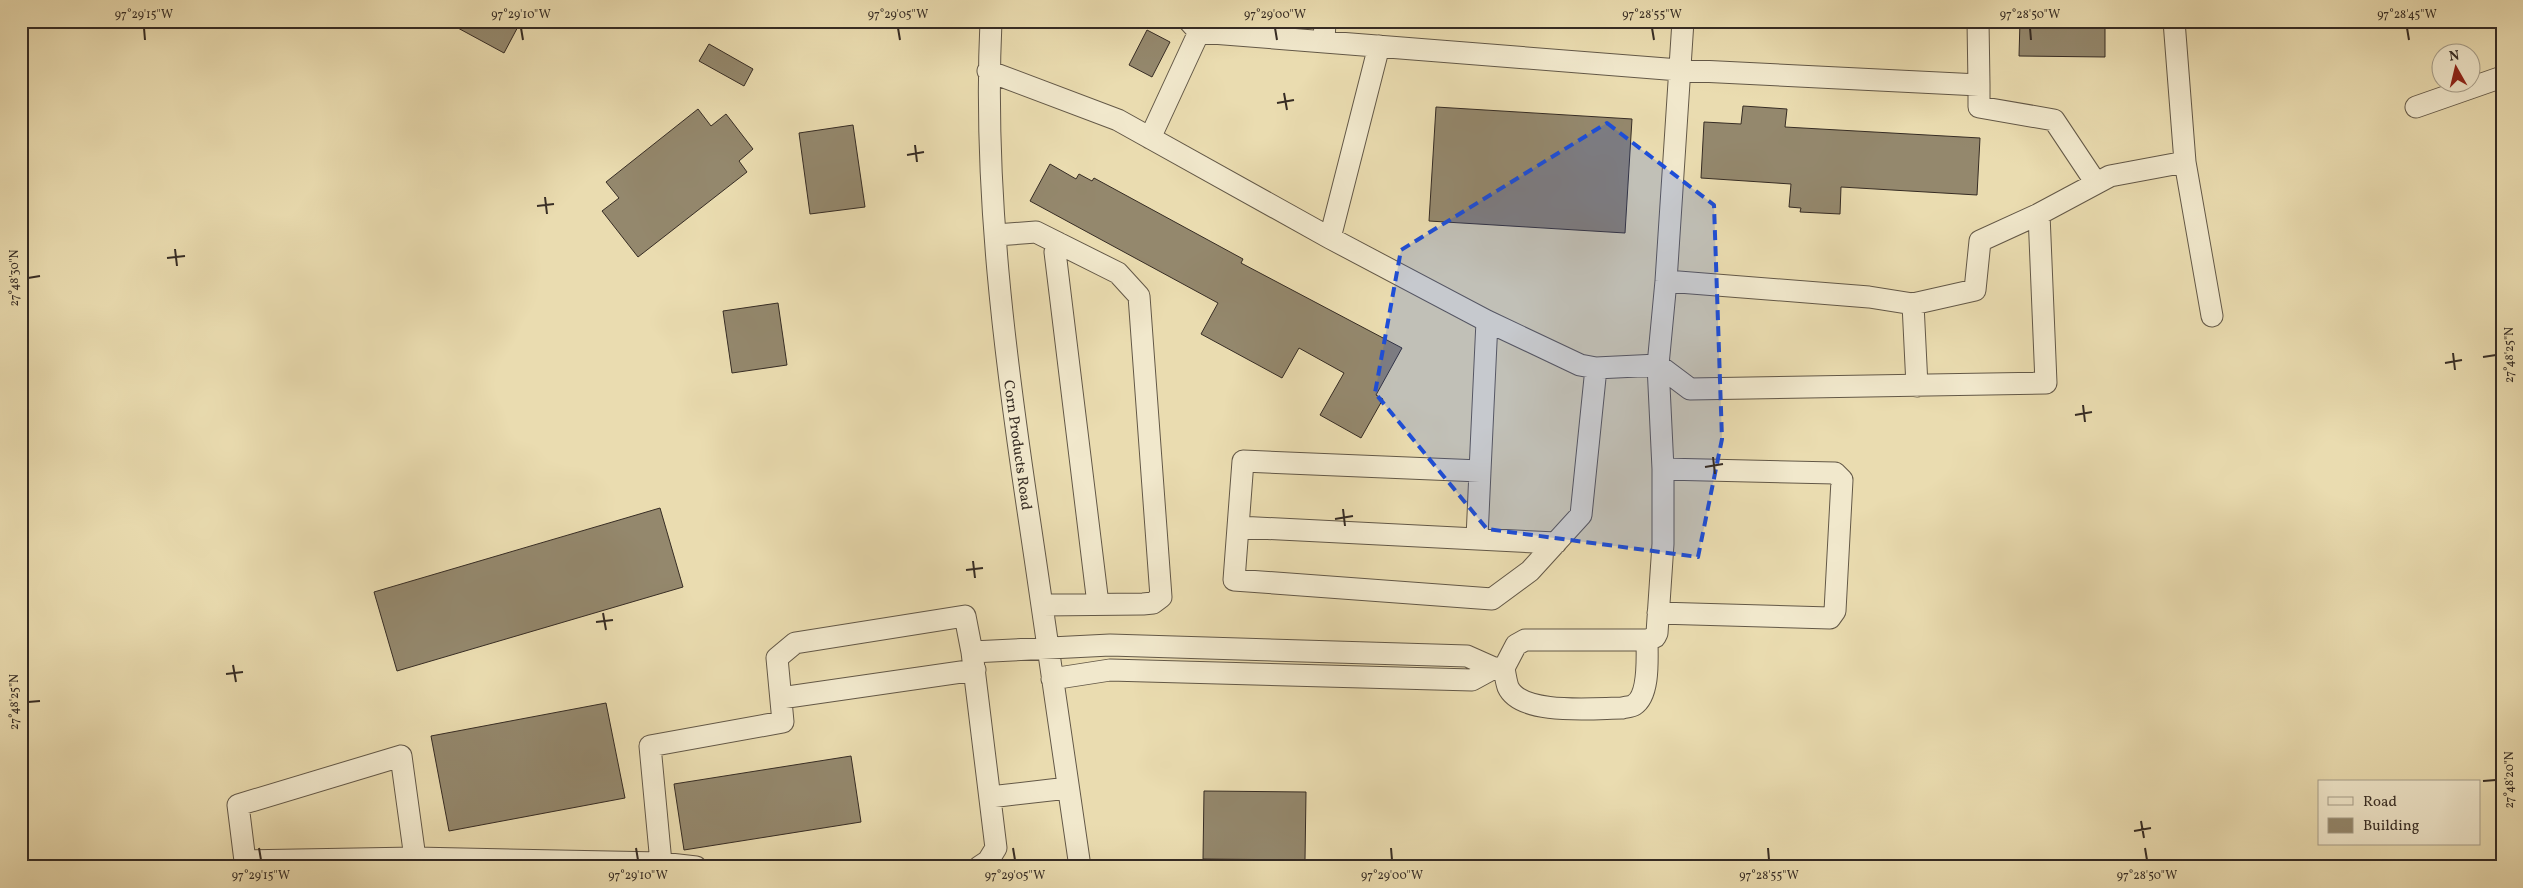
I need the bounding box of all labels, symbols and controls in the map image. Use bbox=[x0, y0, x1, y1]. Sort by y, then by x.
text: 97°29'15"W bbox=[115, 7, 173, 23]
text: 97°29'10"W bbox=[491, 7, 551, 23]
text: 97°29'05"W bbox=[868, 7, 928, 23]
text: 97°29'00"W bbox=[1244, 7, 1306, 23]
text: 97°28'55"W bbox=[1622, 7, 1682, 23]
text: 97°28'50"W bbox=[2000, 7, 2060, 23]
text: 97°28'45"W bbox=[2377, 7, 2437, 23]
north arrow bbox=[2430, 42, 2480, 92]
text: N bbox=[2448, 46, 2461, 67]
text: 27°48'30"N bbox=[7, 250, 23, 306]
text: 27°48'25"N bbox=[2502, 327, 2518, 383]
street label: Corn Products Road bbox=[997, 379, 1036, 512]
text: 27°48'25"N bbox=[7, 674, 23, 730]
text: 27°48'20"N bbox=[2502, 751, 2518, 809]
legend bbox=[2318, 780, 2480, 846]
text: Road bbox=[2363, 792, 2397, 813]
text: Building bbox=[2363, 816, 2420, 837]
text: 97°29'15"W bbox=[232, 868, 290, 884]
text: 97°29'10"W bbox=[608, 868, 668, 884]
text: 97°29'05"W bbox=[985, 868, 1045, 884]
text: 97°29'00"W bbox=[1361, 868, 1423, 884]
text: 97°28'55"W bbox=[1739, 868, 1799, 884]
text: 97°28'50"W bbox=[2117, 868, 2177, 884]

